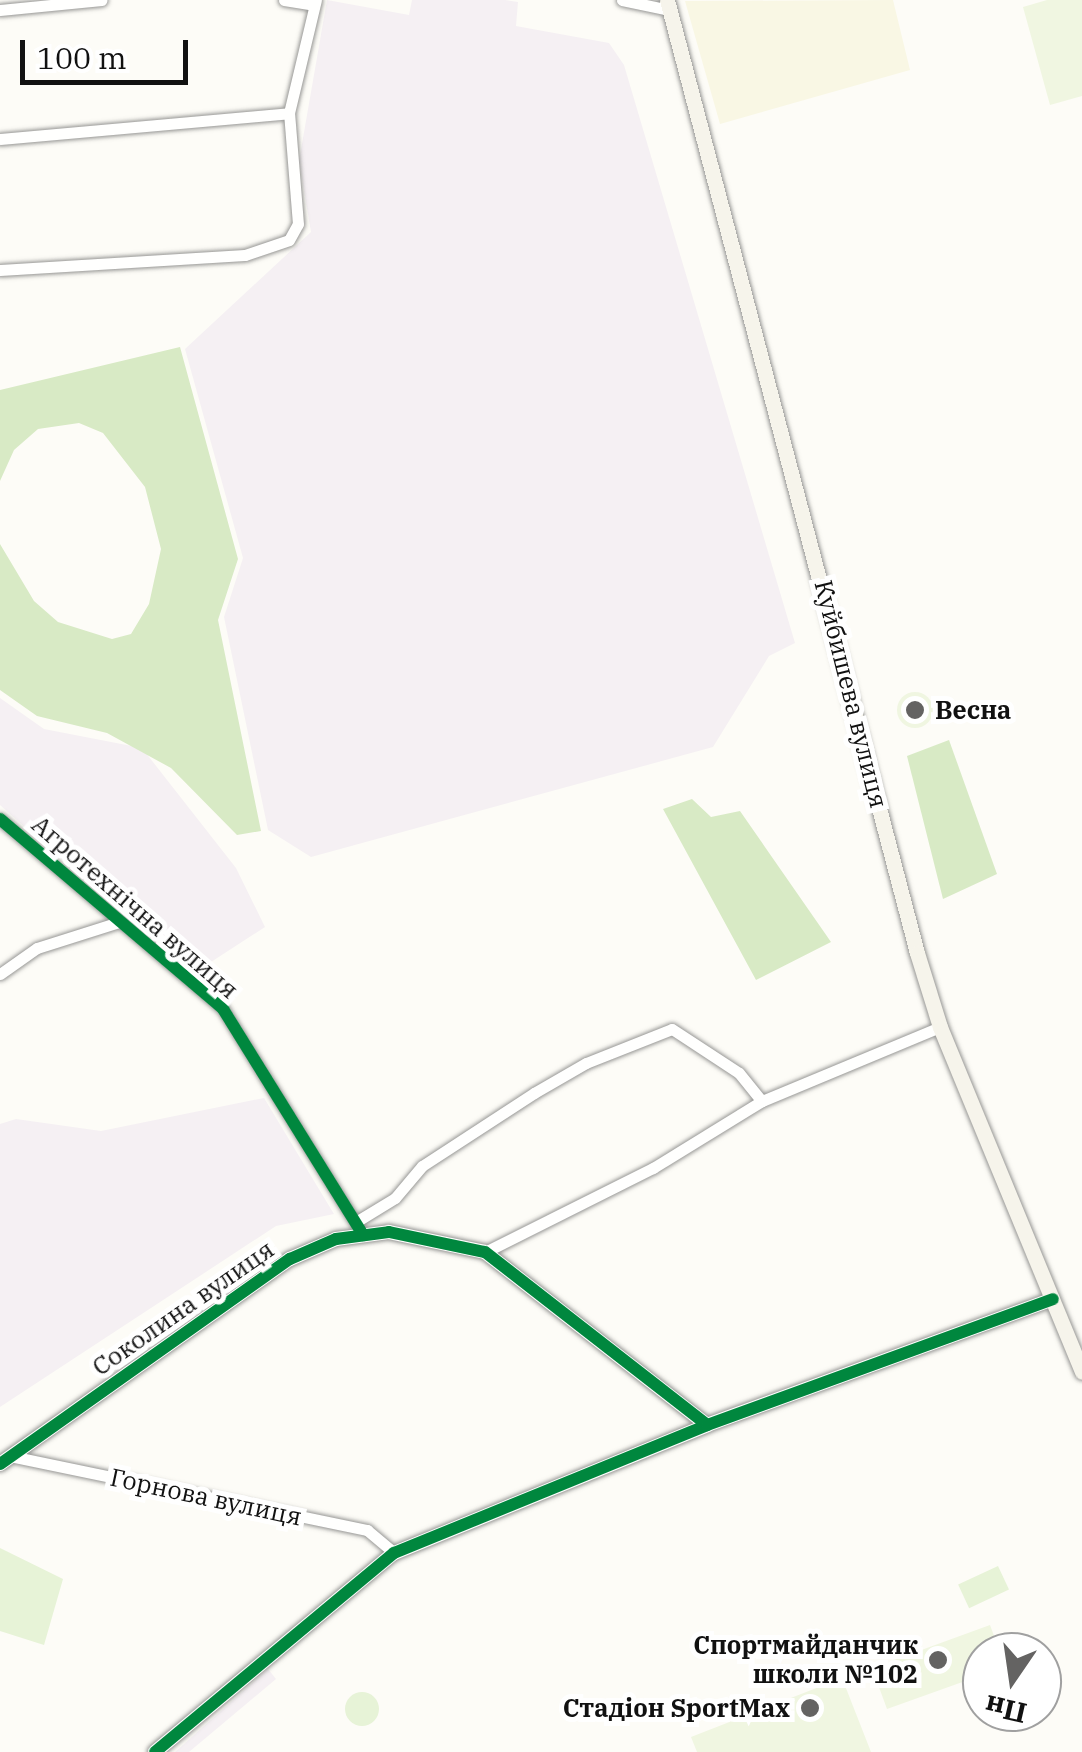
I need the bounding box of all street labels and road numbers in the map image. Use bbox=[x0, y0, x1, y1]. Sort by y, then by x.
street label: Куйбишева вулиця bbox=[808, 577, 894, 811]
street label: Агротехнічна вулиця bbox=[26, 809, 244, 1005]
street label: Соколина вулиця bbox=[86, 1234, 280, 1382]
street label: Горнова вулиця bbox=[107, 1462, 305, 1532]

